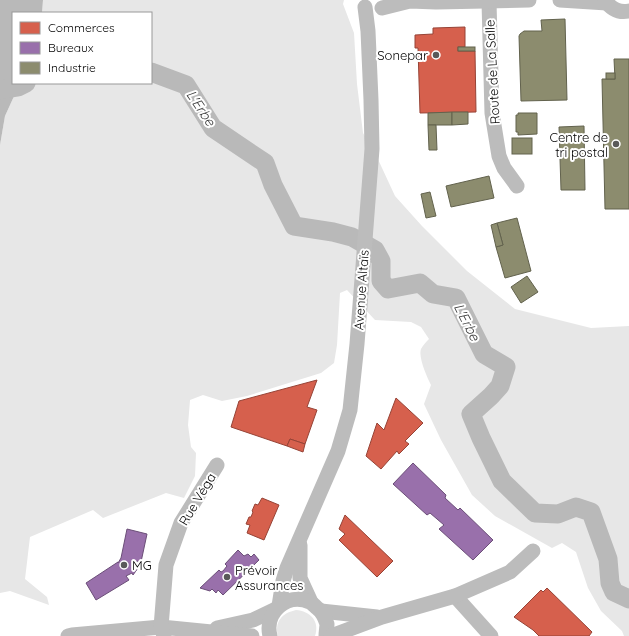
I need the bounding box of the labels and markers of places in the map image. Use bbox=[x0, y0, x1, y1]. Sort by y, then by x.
place label: Sonepar bbox=[377, 47, 428, 63]
marker: Sonepar bbox=[431, 50, 441, 60]
place label: Centre de tri postal bbox=[549, 129, 608, 160]
marker: Centre de tri postal bbox=[611, 139, 621, 149]
place label: MG bbox=[132, 557, 152, 573]
marker: MG bbox=[119, 560, 129, 570]
place label: Prévoir Assurances bbox=[235, 562, 303, 593]
marker: Prévoir Assurances bbox=[222, 572, 232, 582]

